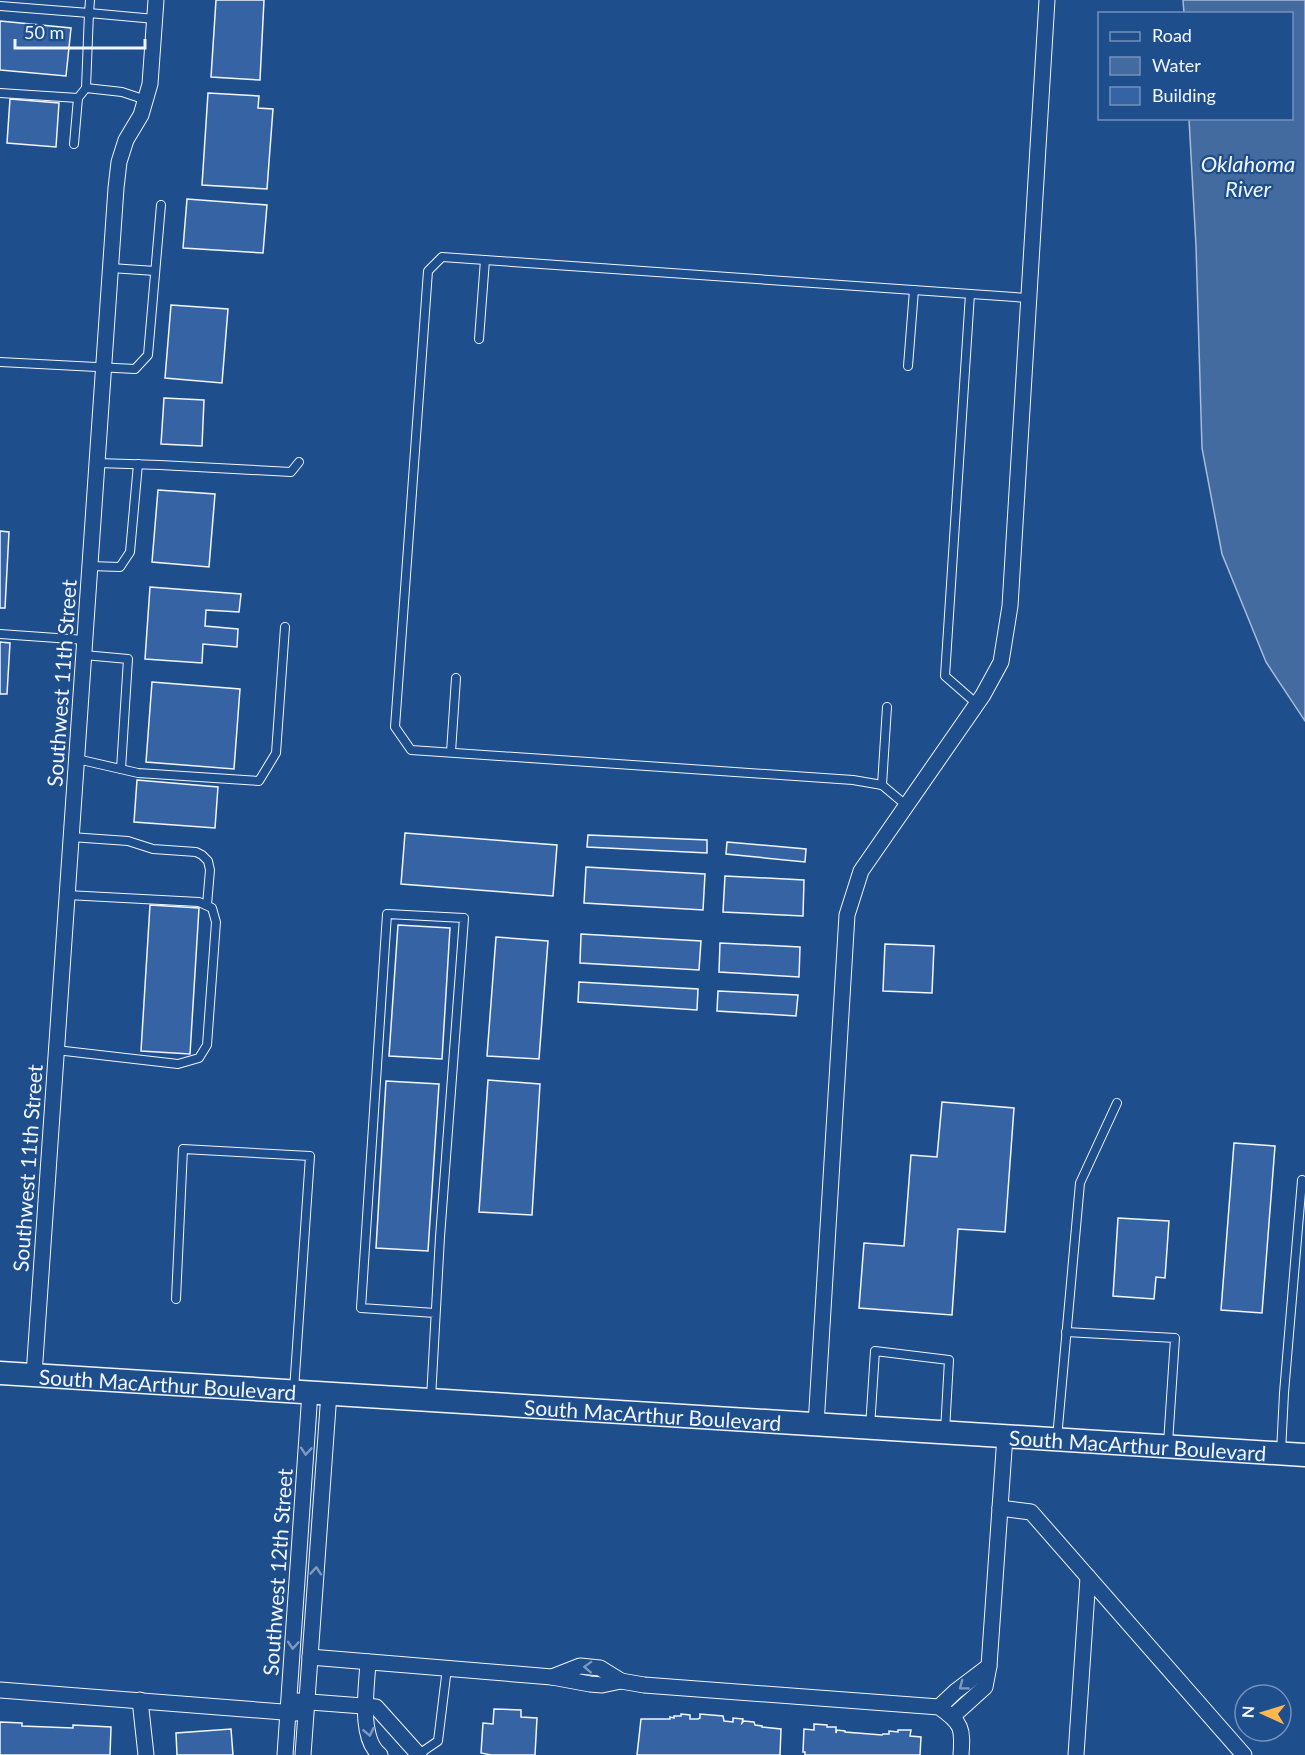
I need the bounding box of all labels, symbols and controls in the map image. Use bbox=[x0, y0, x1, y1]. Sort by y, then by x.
scale bar bbox=[15, 12, 146, 50]
legend bbox=[1098, 12, 1293, 120]
text: 50 m bbox=[24, 21, 64, 43]
text: Road bbox=[1152, 24, 1192, 46]
text: Water bbox=[1152, 54, 1201, 76]
text: Building bbox=[1152, 84, 1216, 106]
water label: Oklahoma River bbox=[1201, 150, 1295, 202]
street label: Southwest 11th Street bbox=[41, 578, 81, 788]
street label: Southwest 11th Street bbox=[7, 1063, 47, 1273]
street label: South MacArthur Boulevard bbox=[38, 1363, 297, 1404]
street label: South MacArthur Boulevard bbox=[523, 1393, 782, 1435]
street label: South MacArthur Boulevard bbox=[1008, 1424, 1267, 1465]
one-way arrow bbox=[300, 1446, 313, 1455]
street label: Southwest 12th Street bbox=[257, 1467, 297, 1677]
one-way arrow bbox=[310, 1566, 323, 1575]
one-way arrow bbox=[286, 1641, 299, 1650]
one-way arrow bbox=[583, 1661, 592, 1674]
one-way arrow bbox=[959, 1678, 970, 1689]
north arrow bbox=[1233, 1683, 1293, 1743]
text: N bbox=[1238, 1705, 1257, 1719]
one-way arrow bbox=[362, 1727, 375, 1737]

